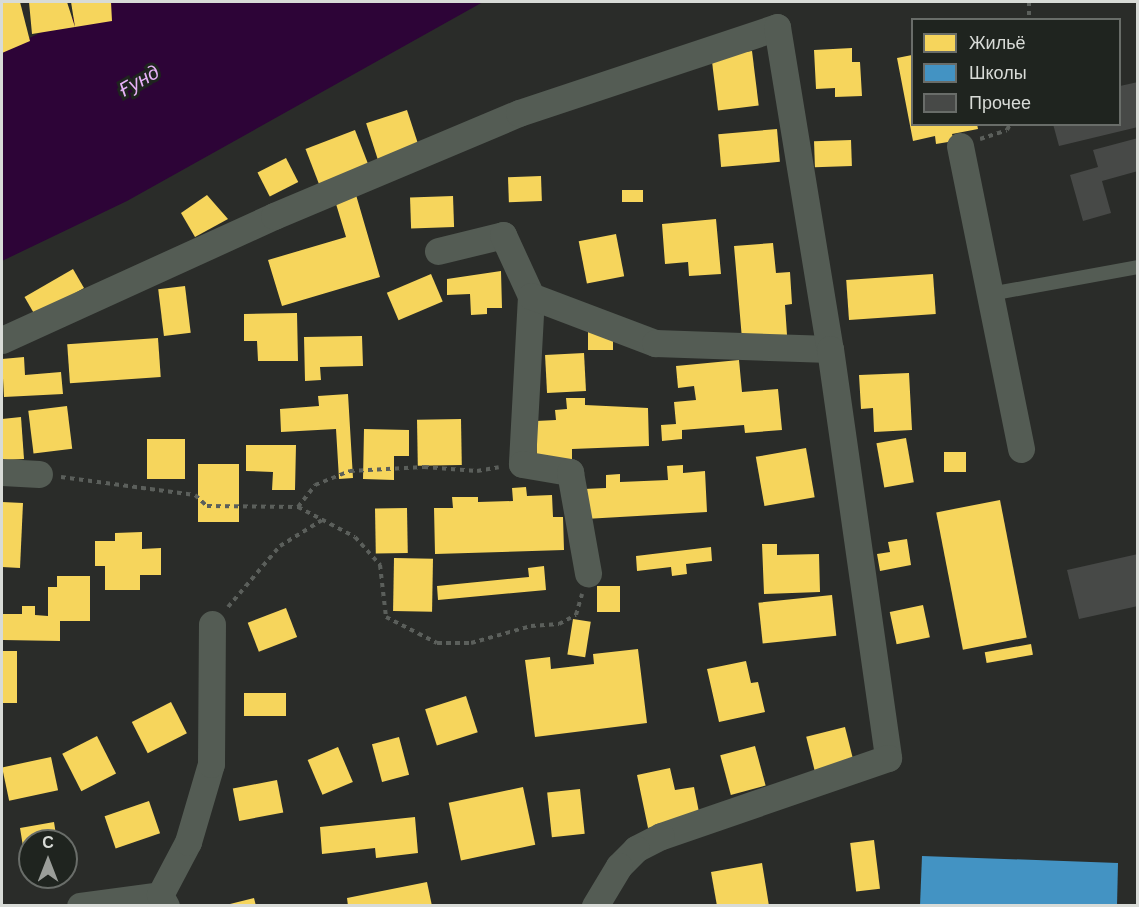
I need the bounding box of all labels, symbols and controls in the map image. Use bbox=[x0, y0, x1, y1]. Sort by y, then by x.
legend bbox=[911, 18, 1121, 126]
text: Жильё bbox=[969, 33, 1026, 53]
water label: Ғунд bbox=[114, 60, 164, 102]
text: Школы bbox=[969, 63, 1027, 83]
text: Прочее bbox=[969, 93, 1031, 113]
north arrow bbox=[18, 829, 78, 889]
text: С bbox=[42, 834, 54, 851]

